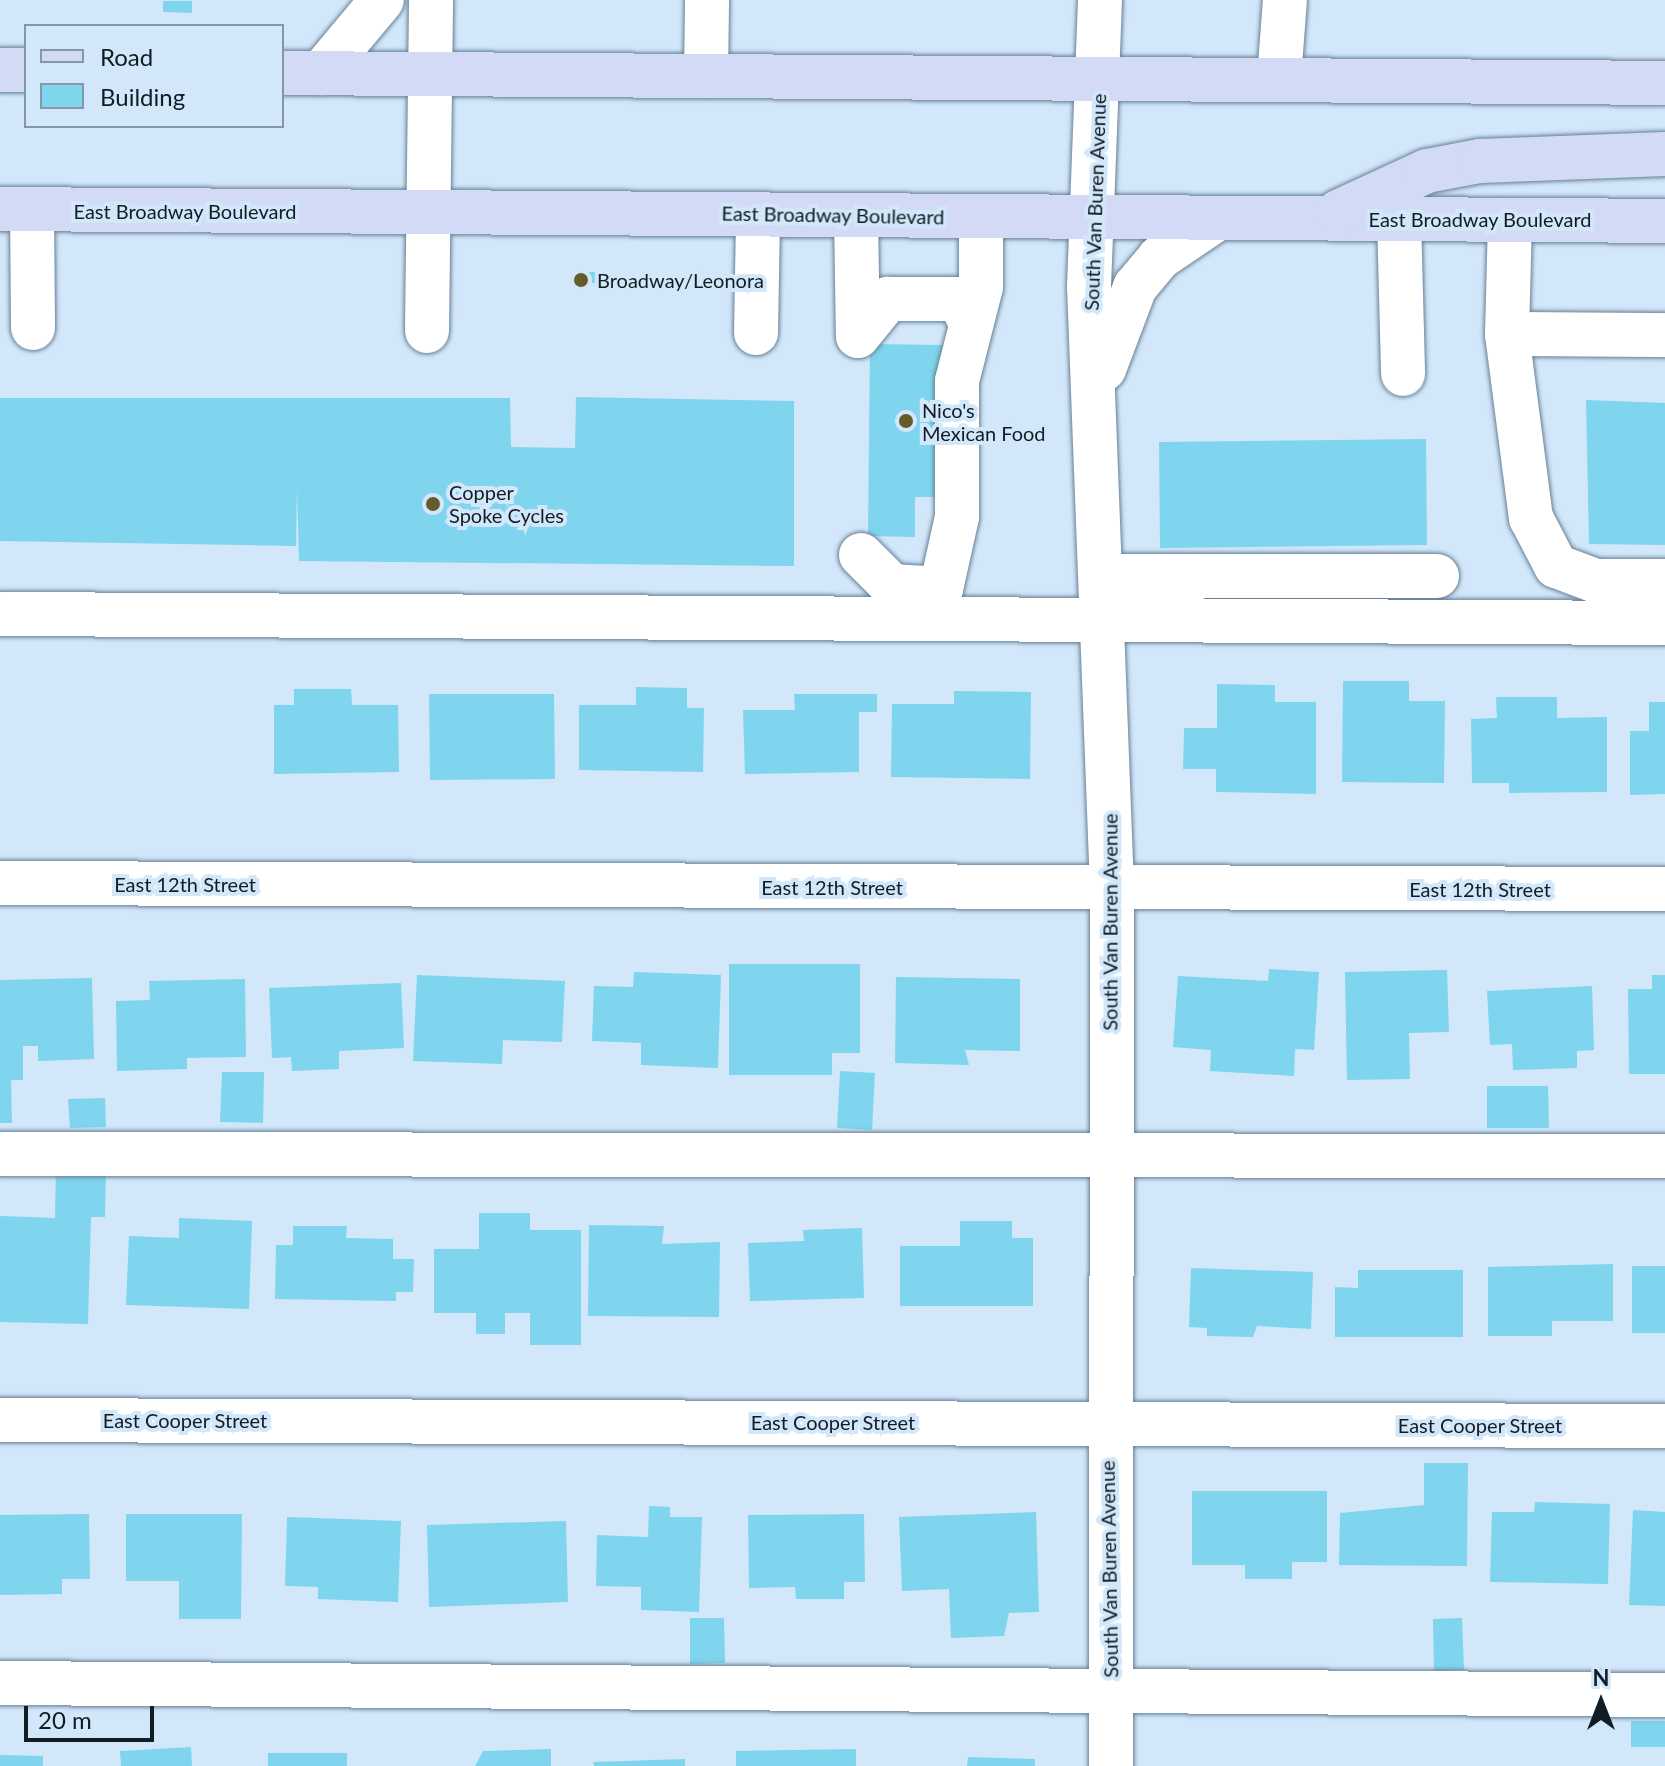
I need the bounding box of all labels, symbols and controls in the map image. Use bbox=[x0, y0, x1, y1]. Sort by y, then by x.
legend bbox=[24, 24, 284, 128]
text: Road bbox=[100, 42, 153, 71]
text: Building bbox=[100, 82, 185, 111]
street label: South Van Buren Avenue bbox=[1079, 92, 1111, 312]
street label: East Broadway Boulevard bbox=[73, 199, 297, 223]
street label: East Broadway Boulevard bbox=[721, 201, 945, 229]
street label: East Broadway Boulevard bbox=[1368, 207, 1592, 231]
place label: Broadway/Leonora bbox=[597, 268, 764, 292]
marker: Broadway/Leonora bbox=[572, 271, 590, 289]
place label: Nico's Mexican Food bbox=[922, 398, 1046, 445]
marker: Nico's Mexican Food bbox=[897, 412, 915, 430]
place label: Copper Spoke Cycles bbox=[449, 480, 564, 527]
marker: Copper Spoke Cycles bbox=[424, 495, 442, 513]
street label: South Van Buren Avenue bbox=[1098, 813, 1122, 1031]
street label: East 12th Street bbox=[114, 872, 256, 896]
street label: East 12th Street bbox=[761, 875, 903, 899]
street label: East 12th Street bbox=[1409, 877, 1551, 901]
street label: East Cooper Street bbox=[103, 1408, 267, 1432]
street label: East Cooper Street bbox=[751, 1410, 915, 1434]
street label: East Cooper Street bbox=[1398, 1413, 1562, 1437]
street label: South Van Buren Avenue bbox=[1095, 1459, 1123, 1679]
north arrow bbox=[1561, 1662, 1641, 1742]
text: N bbox=[1593, 1664, 1609, 1691]
scale bar bbox=[28, 1690, 158, 1740]
text: 20 m bbox=[38, 1705, 92, 1734]

